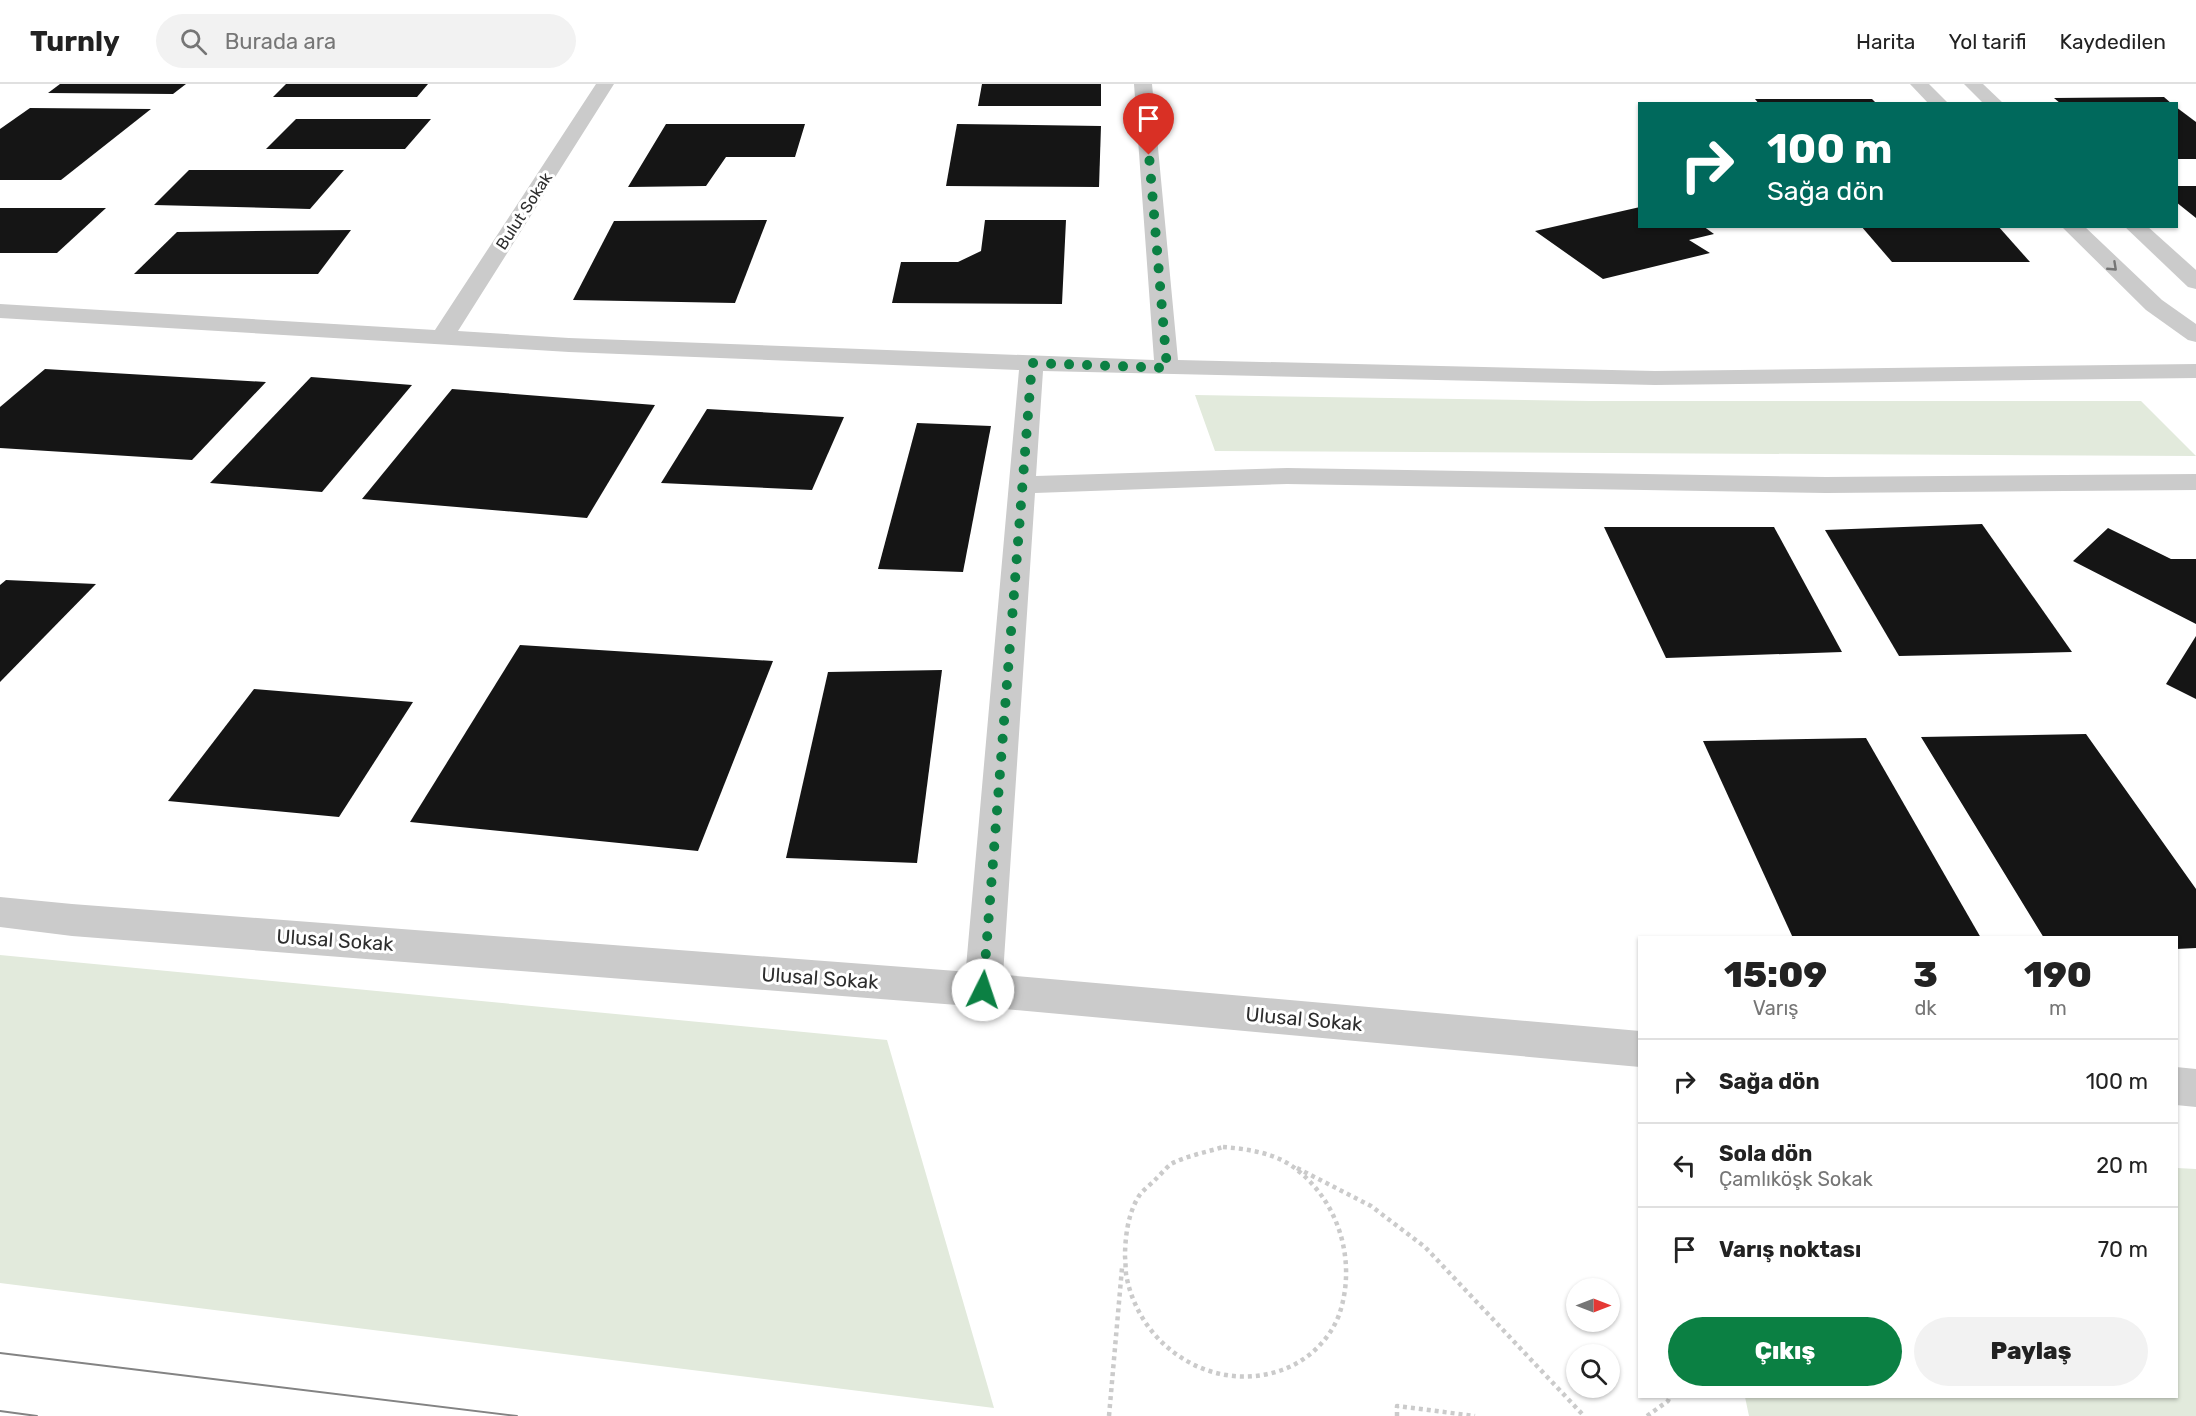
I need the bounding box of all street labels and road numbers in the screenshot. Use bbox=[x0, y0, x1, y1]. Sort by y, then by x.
street label: Bulut Sokak bbox=[492, 168, 556, 253]
street label: Ulusal Sokak bbox=[276, 924, 395, 956]
street label: Ulusal Sokak bbox=[761, 962, 880, 994]
street label: Ulusal Sokak bbox=[1245, 1002, 1364, 1036]

